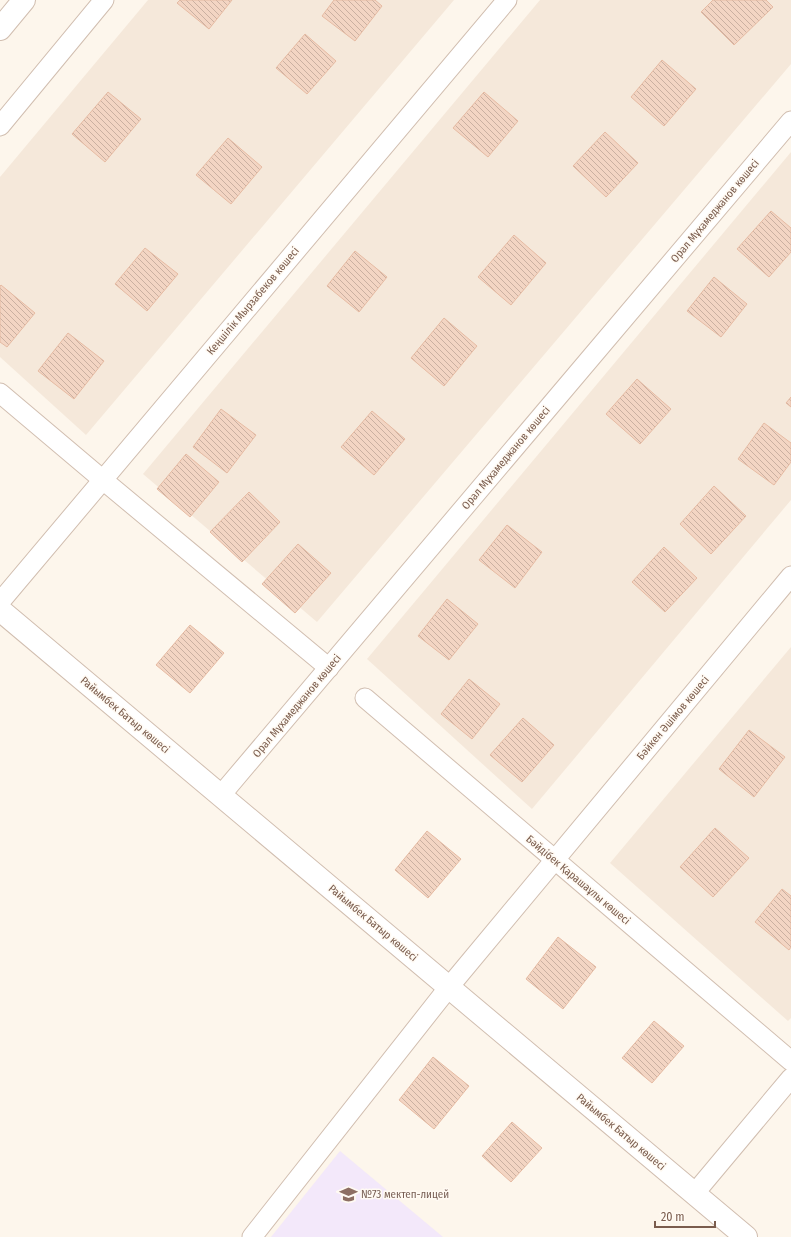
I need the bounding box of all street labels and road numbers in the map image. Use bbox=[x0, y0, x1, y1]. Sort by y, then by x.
street label: Орал Мұхамеджанов көшесі bbox=[668, 157, 762, 265]
street label: Кеңшілік Мырзабеков көшесі bbox=[204, 244, 302, 357]
street label: Орал Мұхамеджанов көшесі bbox=[459, 404, 553, 512]
street label: Орал Мұхамеджанов көшесі bbox=[250, 652, 344, 760]
street label: Бәйкен Әшімов көшесі bbox=[634, 673, 712, 763]
street label: Райымбек Батыр көшесі bbox=[78, 674, 172, 756]
street label: Бәйдібек Қарашаұлы көшесі bbox=[523, 833, 633, 928]
street label: Райымбек Батыр көшесі bbox=[326, 882, 420, 964]
street label: Райымбек Батыр көшесі bbox=[574, 1091, 668, 1173]

